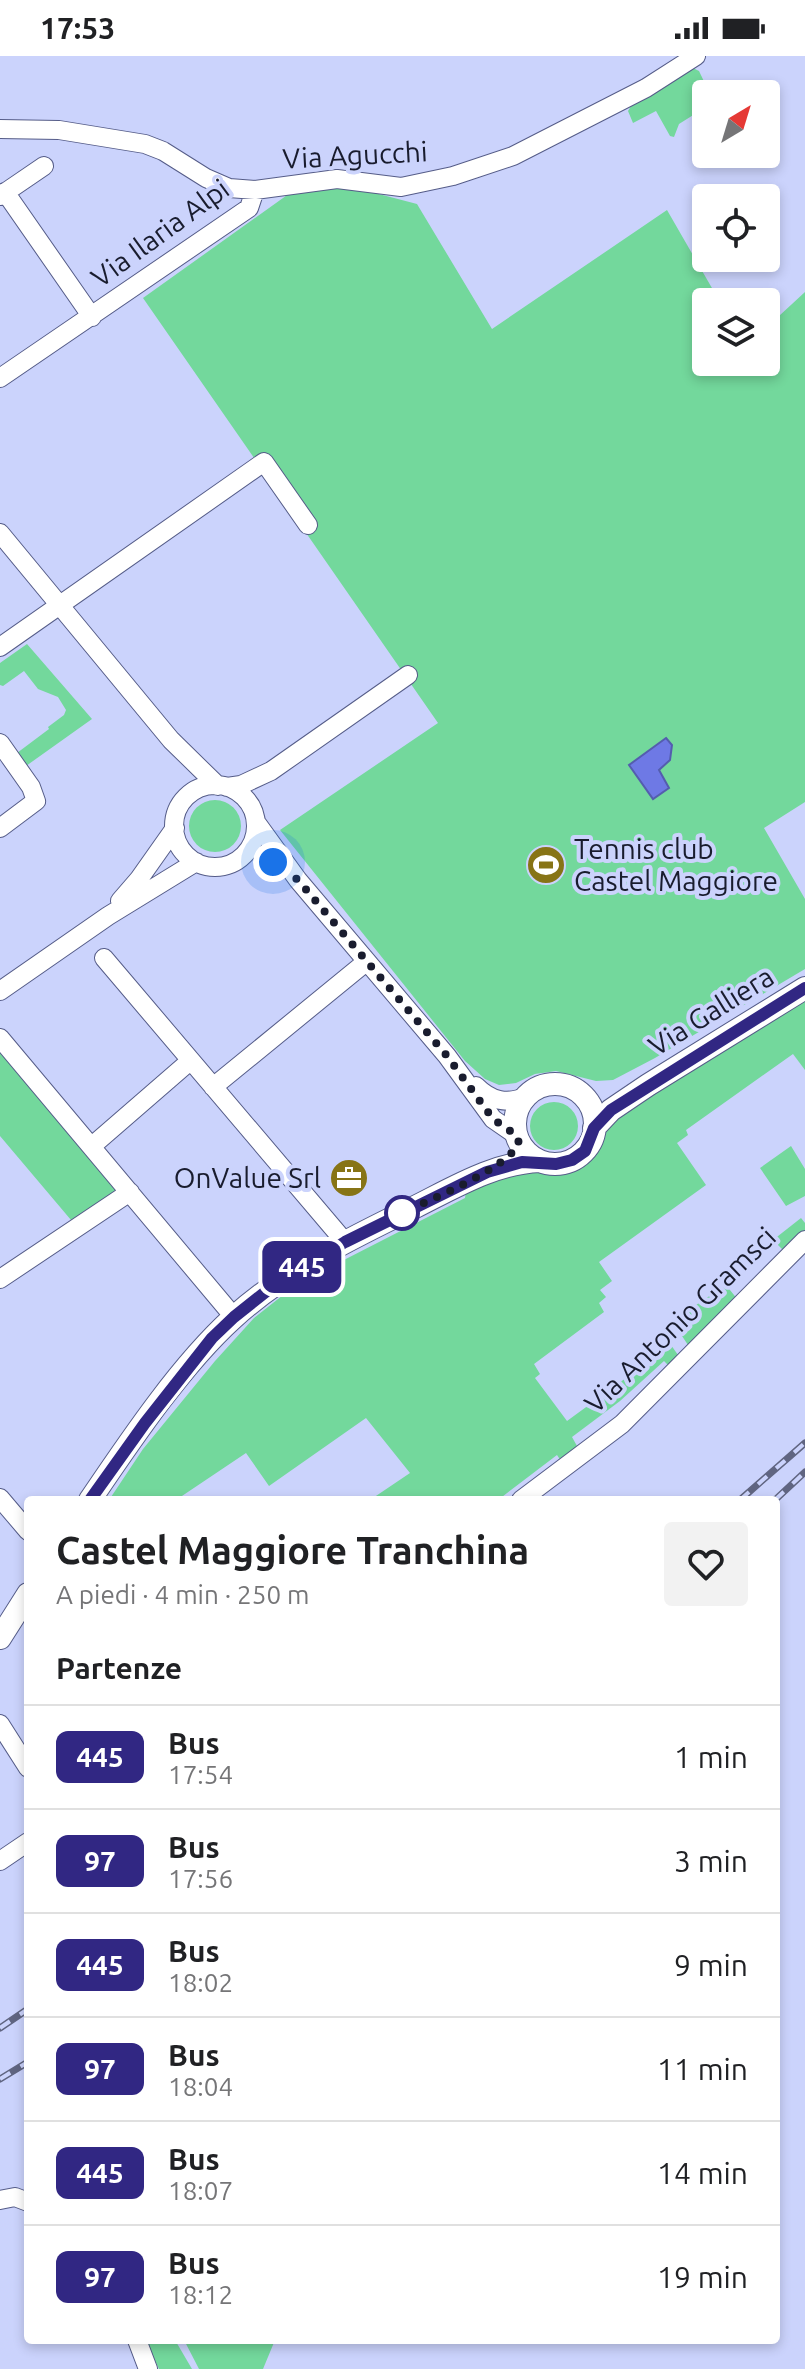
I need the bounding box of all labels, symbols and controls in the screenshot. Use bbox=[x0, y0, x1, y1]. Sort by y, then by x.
text: 17:53 bbox=[40, 11, 115, 45]
north arrow bbox=[692, 80, 780, 168]
map controls bbox=[692, 80, 780, 376]
street label: Via Agucchi bbox=[282, 135, 428, 174]
street label: Via Ilaria Alpi bbox=[85, 172, 234, 293]
button: locate bbox=[692, 184, 780, 272]
button: layers bbox=[692, 288, 780, 376]
place label: Tennis club Castel Maggiore bbox=[574, 833, 778, 896]
your location bbox=[253, 842, 293, 882]
sports icon: Tennis club Castel Maggiore bbox=[525, 844, 567, 886]
street label: Via Galliera bbox=[643, 960, 779, 1061]
office icon: OnValue Srl bbox=[328, 1157, 370, 1199]
place label: OnValue Srl bbox=[174, 1162, 321, 1193]
unlabelled marker bbox=[385, 1196, 419, 1230]
street label: Via Antonio Gramsci bbox=[578, 1221, 781, 1419]
line badge: 445 bbox=[256, 1241, 348, 1293]
text: 445 bbox=[278, 1251, 326, 1282]
button: heart bbox=[664, 1522, 748, 1606]
text: Castel Maggiore Tranchina bbox=[56, 1529, 529, 1571]
text: A piedi · 4 min · 250 m bbox=[56, 1580, 309, 1609]
text: Partenze bbox=[56, 1651, 182, 1685]
text: Bus bbox=[168, 1726, 220, 1760]
text: 1 min bbox=[674, 1740, 748, 1774]
text: 445 bbox=[76, 1741, 124, 1772]
text: 17:54 bbox=[168, 1760, 233, 1789]
text: Bus bbox=[168, 1830, 220, 1864]
text: 3 min bbox=[674, 1844, 748, 1878]
text: 97 bbox=[84, 1845, 116, 1876]
text: 17:56 bbox=[168, 1864, 233, 1893]
text: Bus bbox=[168, 1934, 220, 1968]
text: 9 min bbox=[674, 1948, 748, 1982]
text: 445 bbox=[76, 1949, 124, 1980]
text: 18:02 bbox=[168, 1968, 233, 1997]
text: Bus bbox=[168, 2038, 220, 2072]
text: 11 min bbox=[657, 2052, 748, 2086]
text: 97 bbox=[84, 2053, 116, 2084]
text: 18:04 bbox=[168, 2072, 233, 2101]
text: Bus bbox=[168, 2142, 220, 2176]
text: 14 min bbox=[657, 2156, 748, 2190]
text: 445 bbox=[76, 2157, 124, 2188]
text: 18:07 bbox=[168, 2176, 233, 2205]
text: Bus bbox=[168, 2246, 220, 2280]
text: 19 min bbox=[657, 2260, 748, 2294]
text: 97 bbox=[84, 2261, 116, 2292]
text: 18:12 bbox=[168, 2280, 233, 2309]

